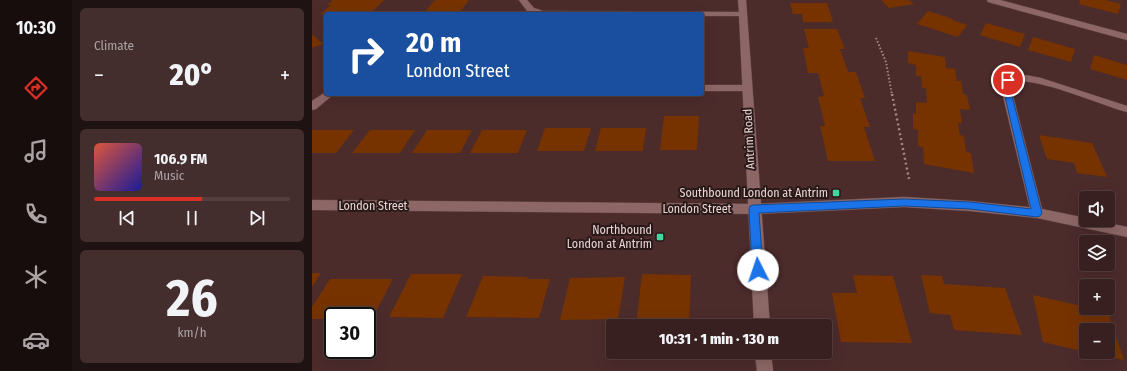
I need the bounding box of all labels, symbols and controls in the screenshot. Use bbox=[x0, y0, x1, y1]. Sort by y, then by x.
text: 10:30 bbox=[16, 17, 56, 39]
text: 20 m bbox=[406, 26, 461, 59]
icon: right bbox=[340, 28, 392, 80]
text: Climate bbox=[94, 38, 134, 53]
text: 20° bbox=[170, 57, 214, 93]
text: London Street bbox=[406, 60, 510, 82]
text: − bbox=[94, 62, 104, 89]
text: + bbox=[280, 62, 290, 89]
pin bbox=[991, 63, 1025, 97]
icon: arrive bbox=[997, 69, 1019, 91]
icon: directions bbox=[22, 74, 50, 102]
street label: Antrim Road bbox=[740, 108, 758, 170]
icon: music bbox=[22, 137, 50, 165]
text: 106.9 FM bbox=[154, 150, 207, 168]
text: Music bbox=[154, 168, 184, 183]
place label: Southbound London at Antrim bbox=[679, 186, 828, 200]
marker: Southbound London at Antrim bbox=[831, 188, 841, 198]
map controls bbox=[1079, 191, 1115, 359]
button: sound bbox=[1079, 191, 1115, 227]
street label: London Street bbox=[338, 199, 408, 213]
icon: phone bbox=[22, 200, 50, 228]
street label: London Street bbox=[662, 202, 732, 216]
icon: previous bbox=[116, 207, 138, 229]
icon: pause bbox=[181, 207, 203, 229]
icon: next bbox=[246, 207, 268, 229]
place label: Northbound London at Antrim bbox=[567, 223, 652, 251]
marker: Northbound London at Antrim bbox=[655, 232, 665, 242]
button: layers bbox=[1079, 235, 1115, 271]
position arrow bbox=[737, 249, 779, 291]
icon: climate bbox=[22, 263, 50, 291]
text: 26 bbox=[166, 267, 218, 330]
button: + bbox=[1079, 279, 1115, 315]
speed limit sign: 30 bbox=[324, 307, 376, 359]
button: − bbox=[1079, 323, 1115, 359]
text: km/h bbox=[178, 325, 207, 340]
icon: car bbox=[22, 326, 50, 354]
text: 10:31 · 1 min · 130 m bbox=[659, 330, 779, 348]

